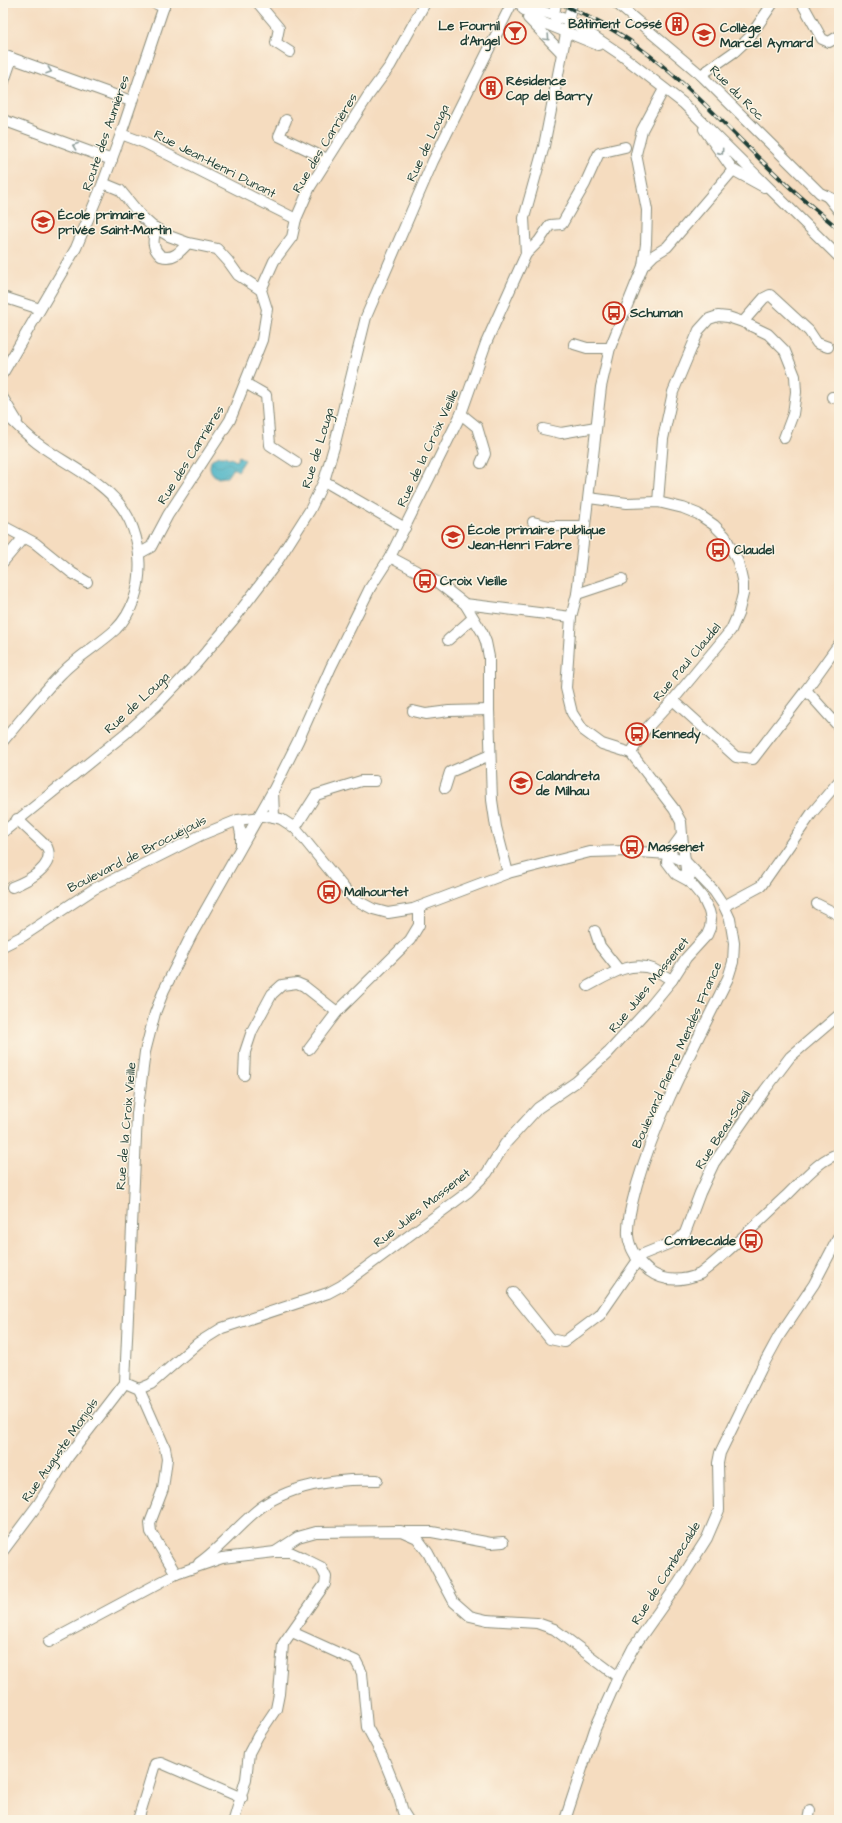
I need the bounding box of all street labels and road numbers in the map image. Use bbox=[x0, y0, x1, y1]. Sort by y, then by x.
street label: Rue du Roc bbox=[705, 61, 769, 125]
street label: Route des Aumières bbox=[78, 72, 134, 193]
street label: Rue des Carrières bbox=[288, 89, 362, 196]
street label: Rue de Louga bbox=[402, 101, 455, 185]
street label: Rue Jean-Henri Dunant bbox=[151, 125, 280, 203]
street label: Rue de la Croix Vieille bbox=[393, 386, 463, 510]
street label: Rue des Carrières bbox=[153, 402, 229, 508]
street label: Rue de Louga bbox=[297, 405, 340, 491]
street label: Rue Paul Claudel bbox=[649, 619, 725, 705]
street label: Rue de Louga bbox=[100, 668, 175, 739]
street label: Boulevard de Brocuéjouls bbox=[64, 811, 210, 897]
street label: Rue Jules Massenet bbox=[605, 933, 694, 1037]
street label: Boulevard Pierre Mendès France bbox=[628, 959, 726, 1151]
street label: Rue de la Croix Vieille bbox=[111, 1061, 141, 1191]
street label: Rue Beau-Soleil bbox=[691, 1087, 755, 1173]
street label: Rue Jules Massenet bbox=[370, 1164, 475, 1252]
street label: Rue Auguste Monjols bbox=[17, 1394, 104, 1506]
street label: Rue de Combecalde bbox=[627, 1518, 705, 1628]

